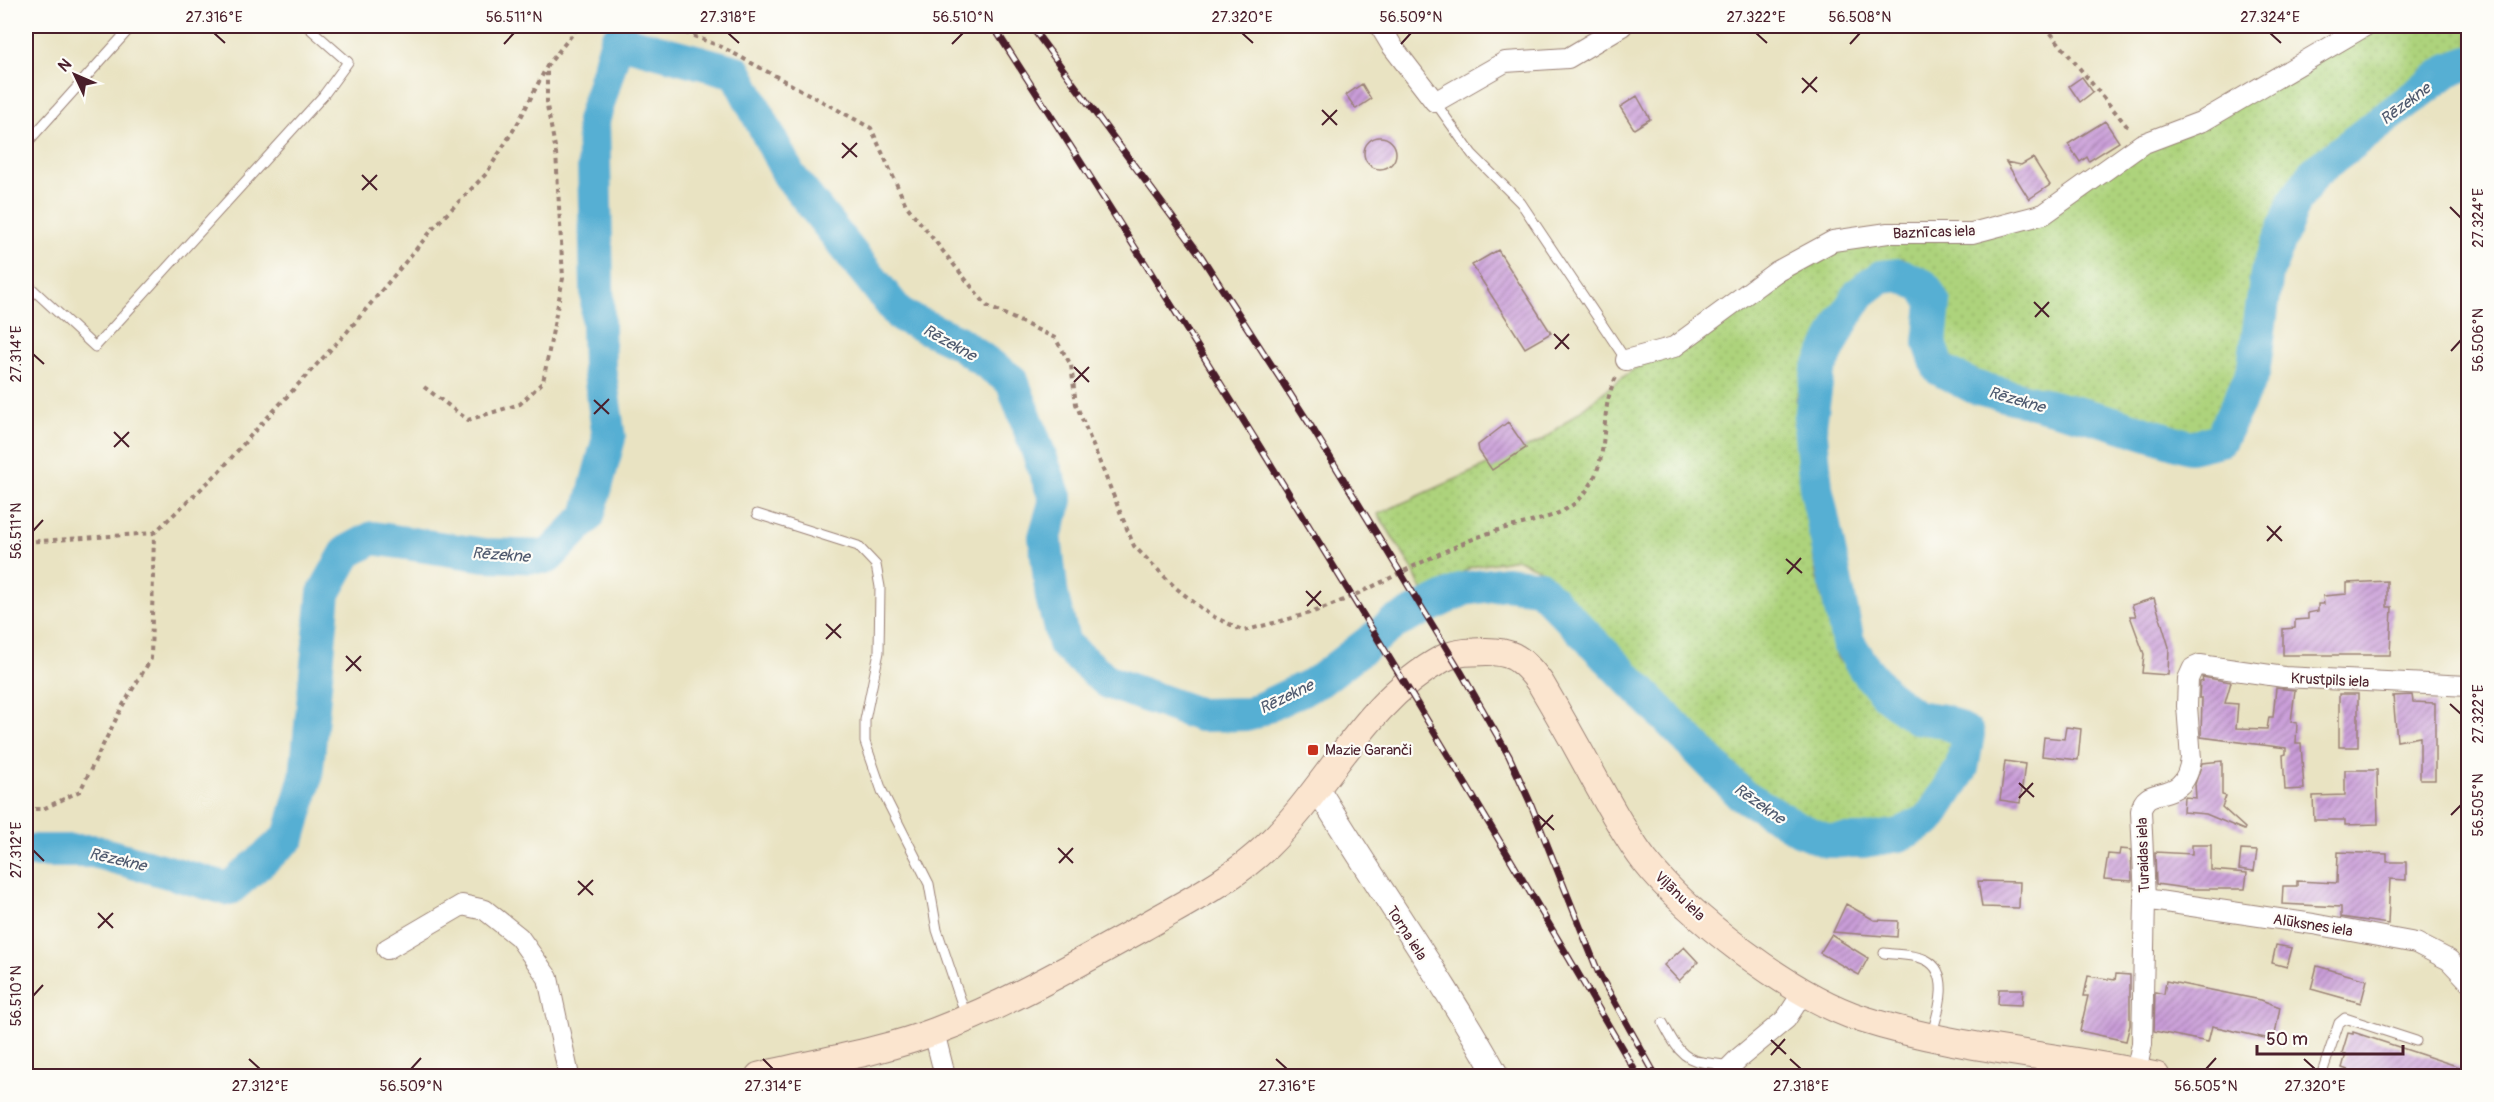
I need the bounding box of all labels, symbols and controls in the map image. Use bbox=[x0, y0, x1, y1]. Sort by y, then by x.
text: 27.316°E bbox=[186, 8, 243, 27]
text: 56.511°N bbox=[486, 8, 542, 27]
text: 27.318°E bbox=[700, 8, 756, 27]
text: 56.510°N bbox=[932, 8, 994, 27]
text: 27.320°E bbox=[1212, 8, 1273, 27]
text: 56.509°N bbox=[1380, 8, 1442, 27]
text: 27.322°E bbox=[1726, 8, 1786, 27]
text: 56.508°N bbox=[1829, 8, 1891, 27]
text: 27.324°E bbox=[2240, 8, 2300, 27]
north arrow bbox=[45, 45, 105, 105]
text: N bbox=[54, 54, 76, 76]
water label: Rēzekne bbox=[2377, 77, 2436, 129]
text: 27.324°E bbox=[2469, 188, 2488, 248]
street label: Baznīcas iela bbox=[1892, 222, 1976, 243]
text: 56.506°N bbox=[2469, 308, 2488, 372]
water label: Rēzekne bbox=[919, 320, 981, 367]
text: 27.314°E bbox=[7, 325, 26, 382]
water label: Rēzekne bbox=[1986, 382, 2049, 418]
text: 56.511°N bbox=[7, 503, 26, 559]
water label: Rēzekne bbox=[471, 543, 532, 567]
street label: Krustpils iela bbox=[2290, 669, 2370, 692]
water label: Rēzekne bbox=[1256, 674, 1319, 719]
text: 27.322°E bbox=[2469, 684, 2488, 744]
place label: Mazie Garanči bbox=[1325, 741, 1412, 760]
marker: Mazie Garanči bbox=[1306, 743, 1320, 757]
text: 56.505°N bbox=[2469, 773, 2488, 837]
water label: Rēzekne bbox=[1730, 779, 1790, 830]
street label: Turaidas iela bbox=[2133, 817, 2154, 893]
text: 27.312°E bbox=[7, 822, 26, 878]
water label: Rēzekne bbox=[87, 844, 150, 877]
street label: Viļānu iela bbox=[1650, 868, 1709, 925]
street label: Torņa iela bbox=[1382, 903, 1431, 964]
street label: Alūksnes iela bbox=[2272, 910, 2354, 941]
text: 56.510°N bbox=[7, 965, 26, 1027]
scale bar bbox=[2257, 1018, 2402, 1056]
text: 50 m bbox=[2266, 1028, 2308, 1051]
text: 27.312°E bbox=[232, 1077, 288, 1096]
text: 56.509°N bbox=[380, 1077, 442, 1096]
text: 27.314°E bbox=[745, 1077, 802, 1096]
text: 27.316°E bbox=[1259, 1077, 1316, 1096]
text: 27.318°E bbox=[1773, 1077, 1829, 1096]
text: 56.505°N bbox=[2174, 1077, 2238, 1096]
text: 27.320°E bbox=[2285, 1077, 2346, 1096]

